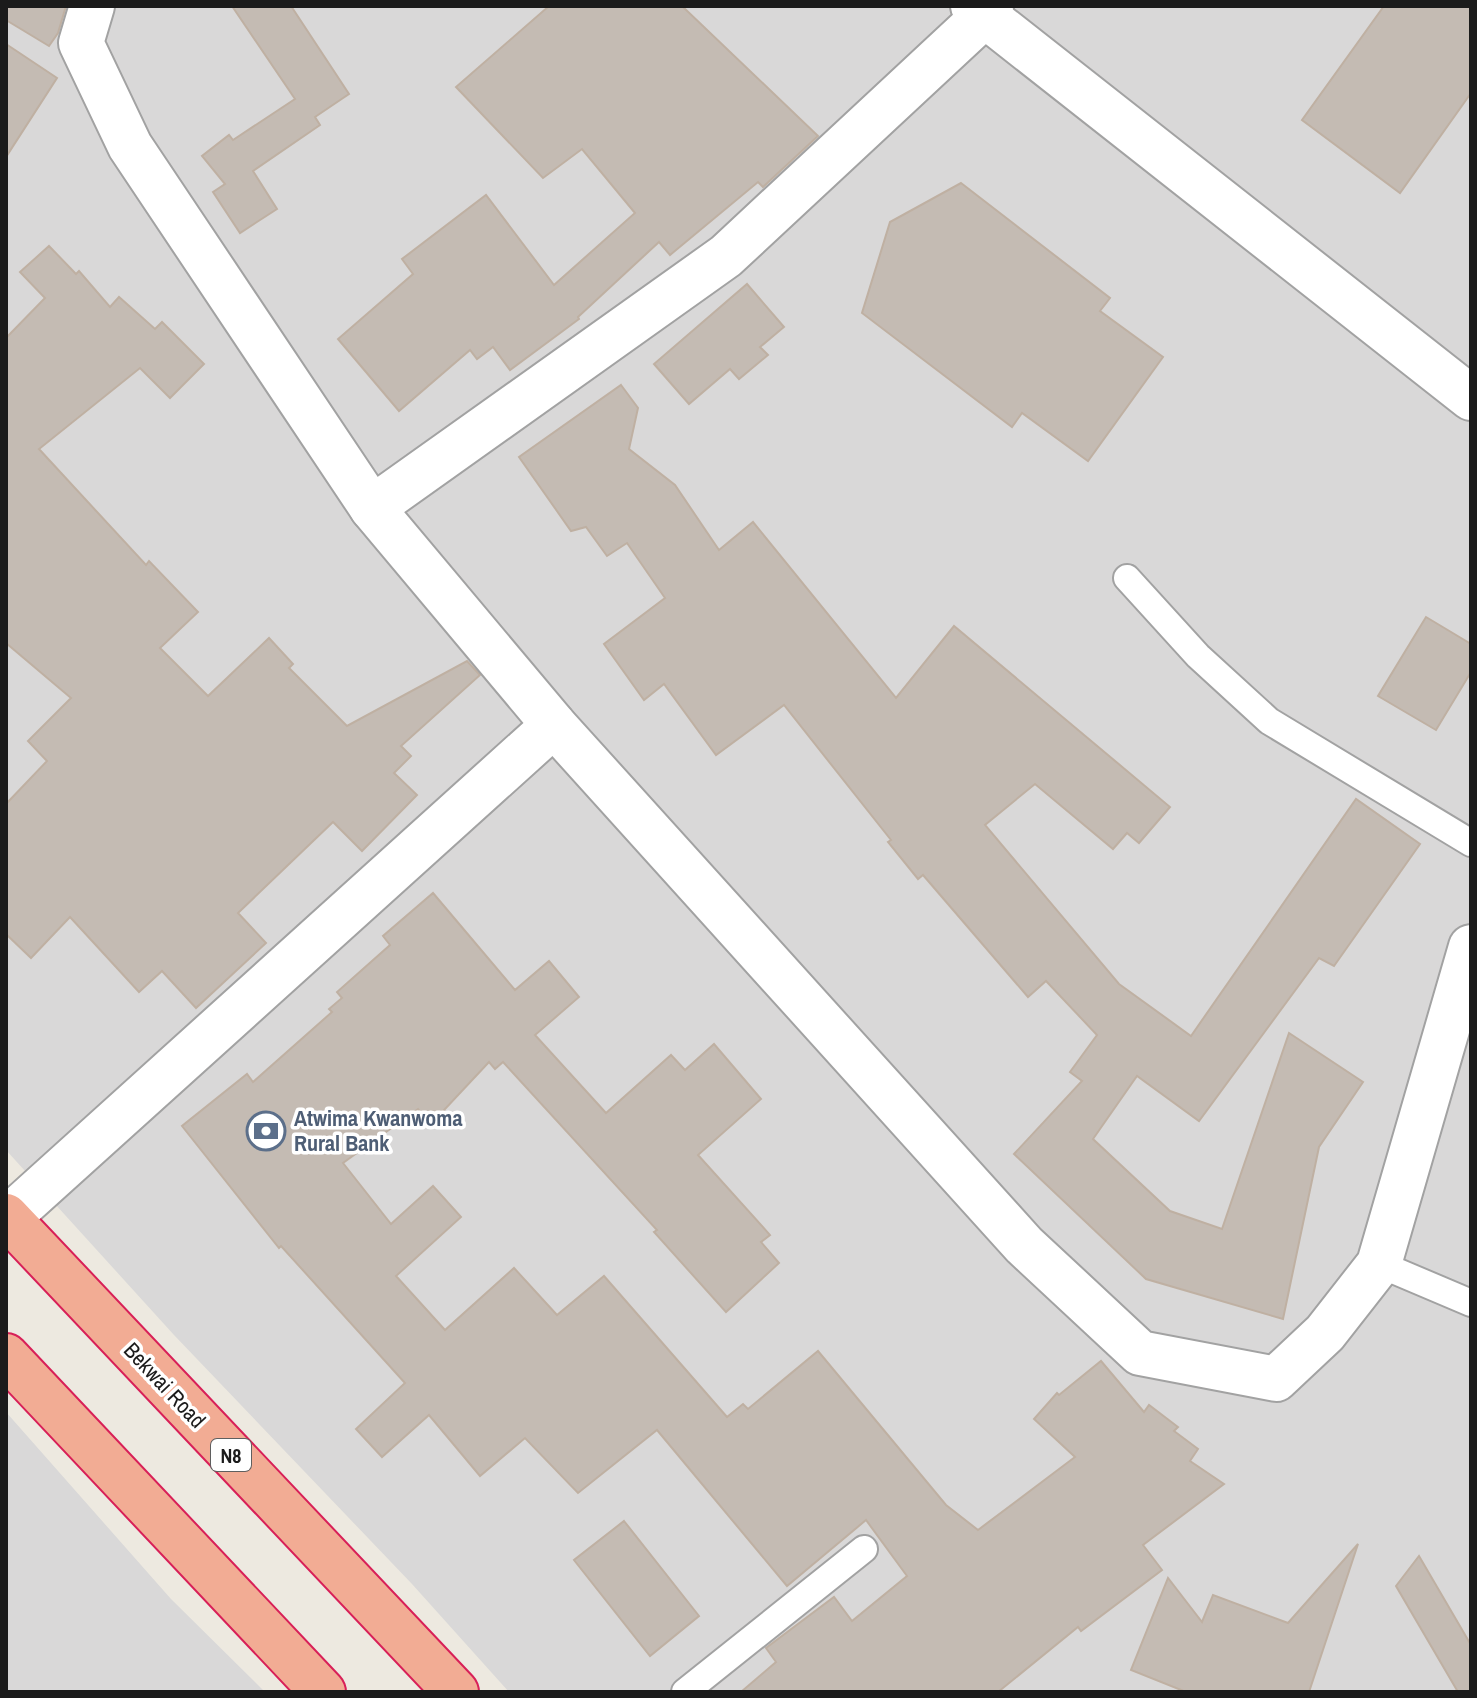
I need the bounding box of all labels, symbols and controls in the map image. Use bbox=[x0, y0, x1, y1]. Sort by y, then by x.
place label: Atwima Kwanwoma Rural Bank bbox=[294, 1103, 462, 1158]
bank icon: Atwima Kwanwoma Rural Bank bbox=[245, 1110, 287, 1152]
street label: Bekwai Road bbox=[117, 1336, 213, 1434]
road number: N8 bbox=[211, 1439, 251, 1471]

